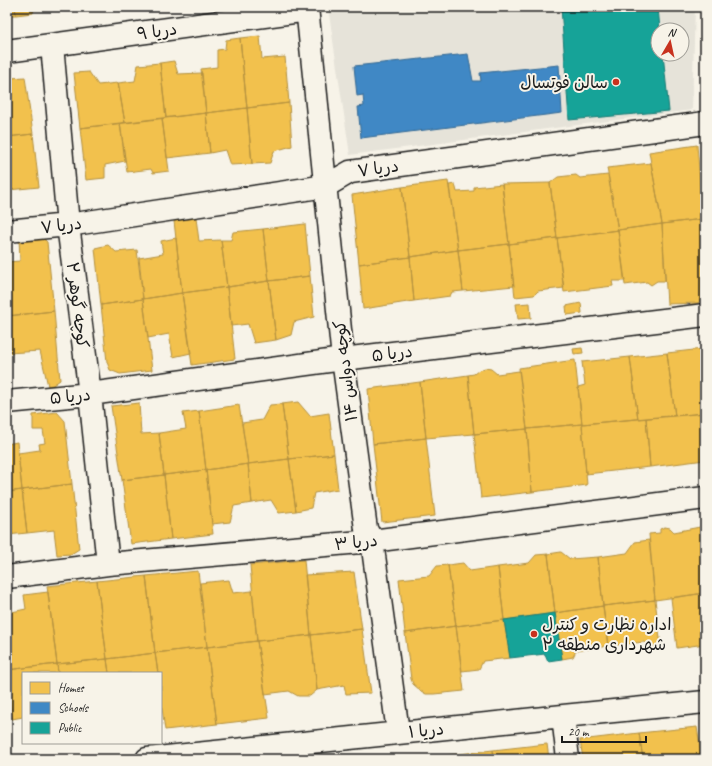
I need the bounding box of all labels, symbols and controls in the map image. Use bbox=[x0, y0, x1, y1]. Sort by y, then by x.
street label: دریا ۹ bbox=[136, 18, 178, 45]
north arrow bbox=[650, 22, 690, 62]
text: N bbox=[667, 25, 678, 40]
place label: سالن فوتسال bbox=[520, 72, 608, 93]
marker: سالن فوتسال bbox=[611, 77, 621, 87]
street label: دریا ۷ bbox=[356, 155, 400, 182]
street label: دریا ۷ bbox=[39, 213, 83, 238]
street label: کوچه گوهر ۲ bbox=[62, 261, 93, 349]
street label: کوچه دواس ۱۴ bbox=[329, 319, 362, 423]
street label: دریا ۵ bbox=[370, 341, 414, 366]
street label: دریا ۵ bbox=[48, 384, 92, 409]
street label: دریا ۳ bbox=[333, 530, 379, 555]
place label: اداره‌ نظارت و کنترل شهرداری منطقه ۲ bbox=[542, 614, 671, 655]
marker: اداره‌ نظارت و کنترل شهرداری منطقه ۲ bbox=[529, 629, 539, 639]
legend bbox=[22, 672, 162, 744]
text: Homes bbox=[58, 680, 85, 696]
text: Schools bbox=[58, 700, 90, 716]
street label: دریا ۱ bbox=[407, 718, 445, 743]
scale bar bbox=[562, 718, 646, 744]
text: Public bbox=[58, 720, 82, 736]
text: 20 m bbox=[568, 724, 590, 740]

